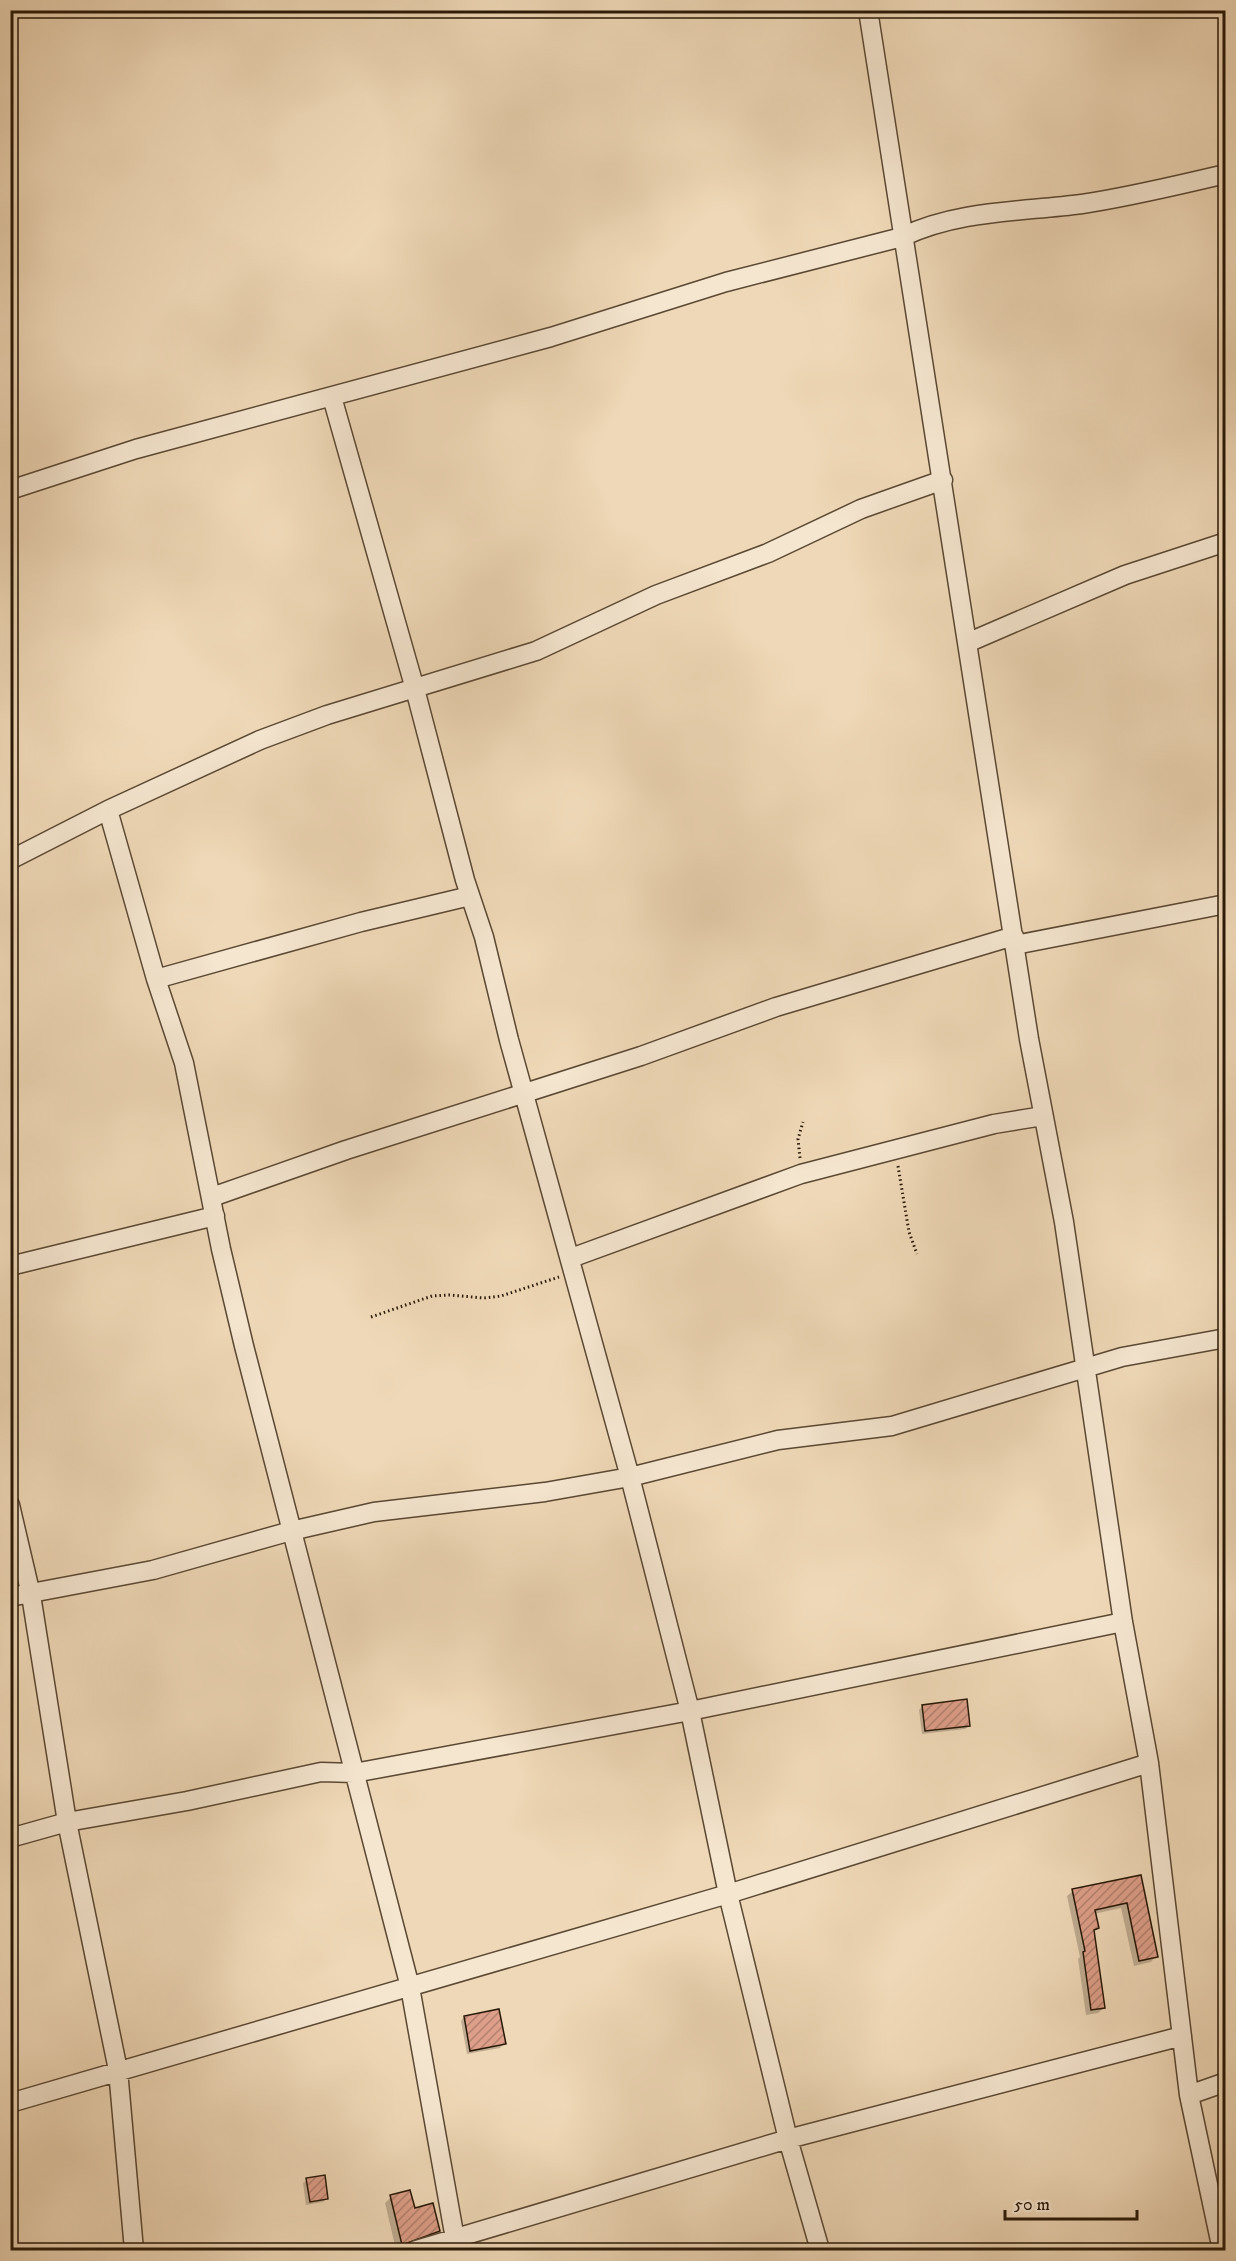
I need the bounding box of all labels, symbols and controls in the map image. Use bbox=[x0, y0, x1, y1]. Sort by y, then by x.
scale bar bbox=[1005, 2183, 1137, 2221]
text: 50 m bbox=[1014, 2194, 1050, 2216]

